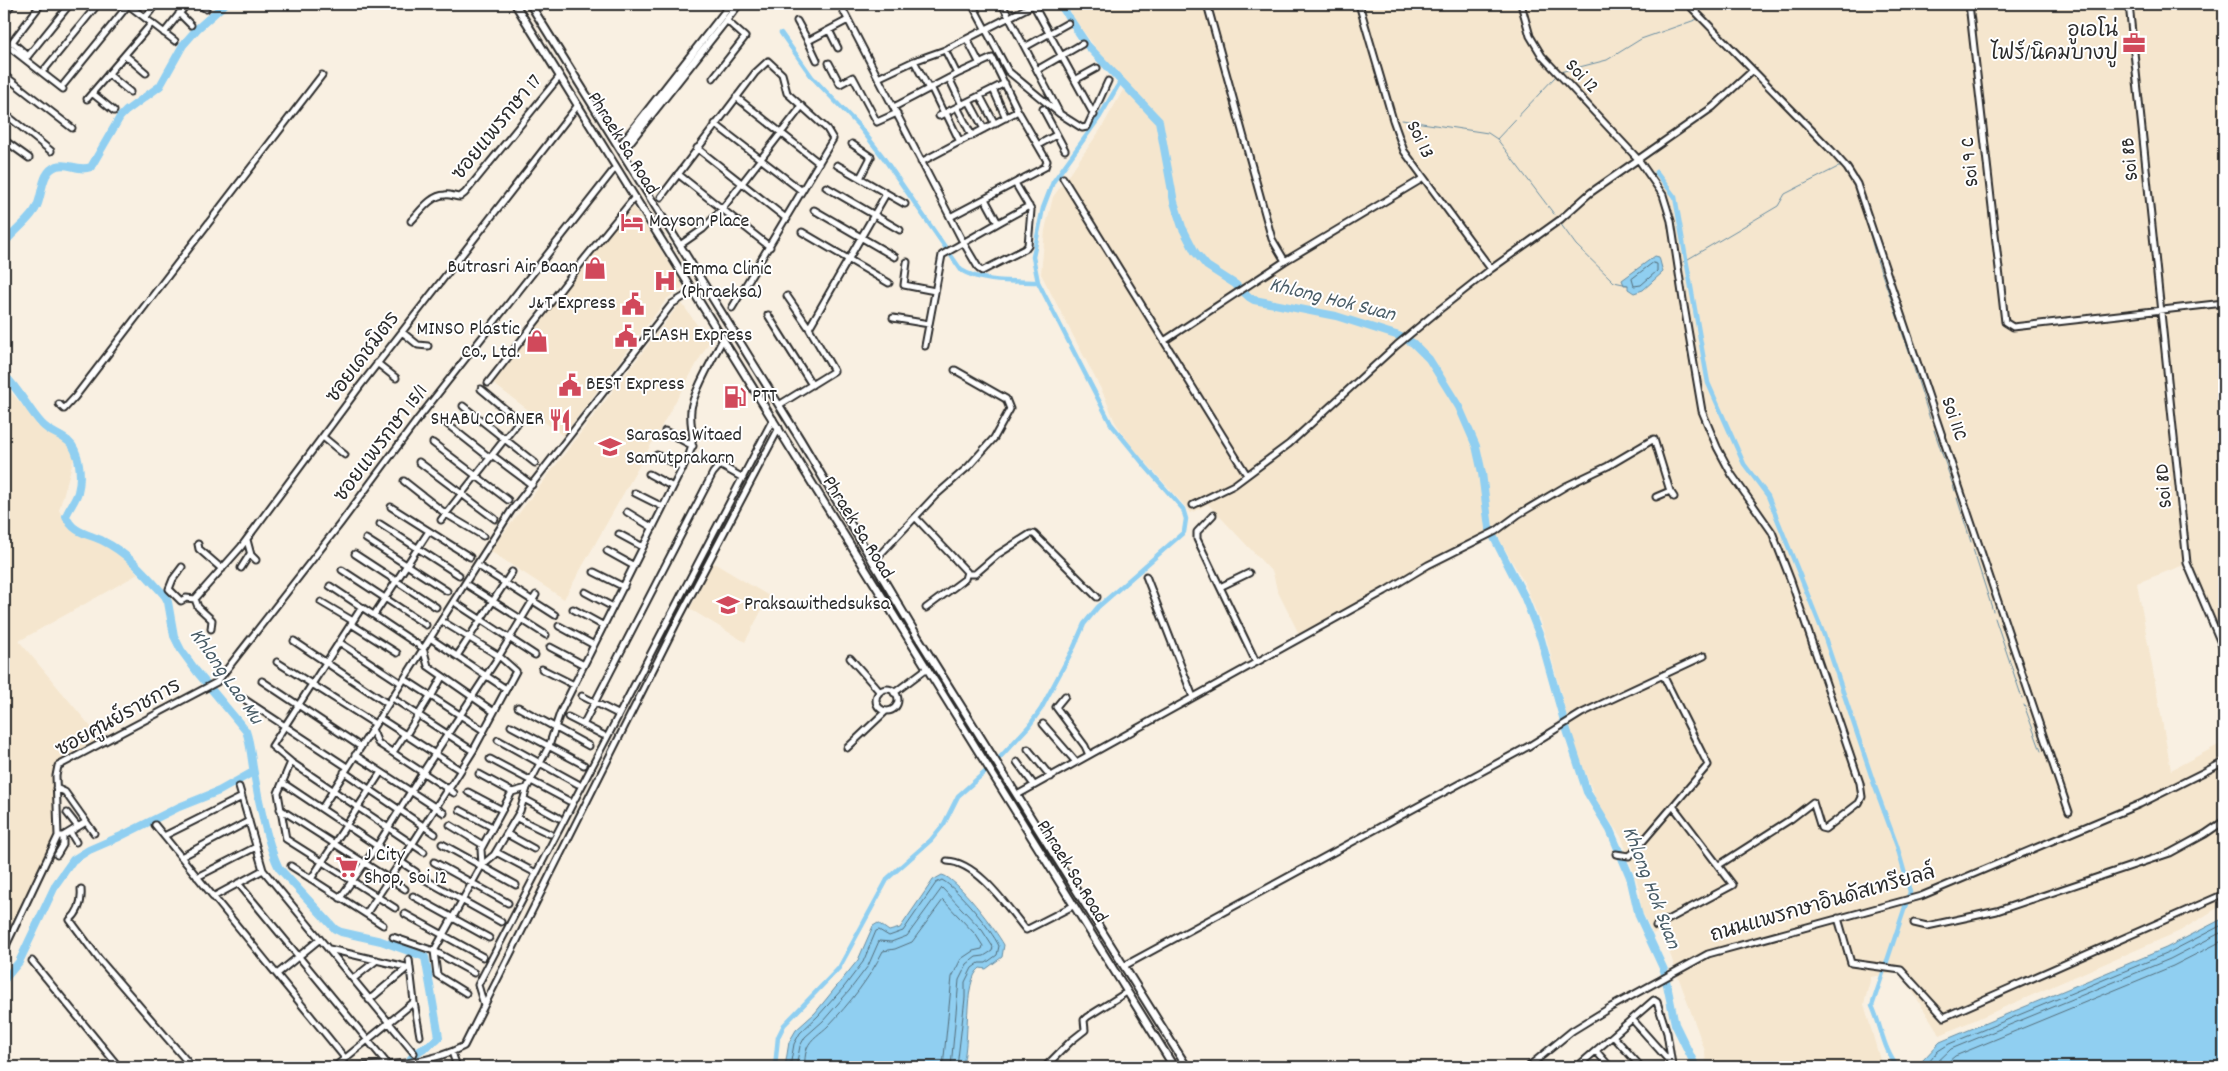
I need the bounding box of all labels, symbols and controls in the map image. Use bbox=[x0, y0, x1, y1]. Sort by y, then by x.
place label: อูเอโน่ ไฟร์/นิคมบางปู bbox=[1989, 16, 2118, 69]
office icon: อูเอโน่ ไฟร์/นิคมบางปู bbox=[2121, 30, 2147, 56]
street label: Soi 12 bbox=[1557, 53, 1605, 101]
street label: ซอยแพรกษา 17 bbox=[446, 69, 550, 187]
street label: Phraek Sa Road bbox=[579, 87, 665, 201]
street label: Soi 13 bbox=[1398, 116, 1440, 164]
street label: Soi 9 C bbox=[1954, 136, 1988, 188]
street label: Soi 8B bbox=[2115, 136, 2147, 182]
place label: Mayson Place bbox=[649, 208, 750, 236]
hotel icon: Mayson Place bbox=[619, 209, 645, 235]
place label: Butrasri Air Baan bbox=[448, 254, 578, 282]
shop icon: Butrasri Air Baan bbox=[582, 255, 608, 281]
place label: Emma Clinic (Phraeksa) bbox=[682, 256, 772, 307]
hospital icon: Emma Clinic (Phraeksa) bbox=[652, 268, 678, 294]
water label: Khlong Hok Suan bbox=[1266, 271, 1399, 331]
place label: J&T Express bbox=[529, 290, 616, 318]
public building icon: J&T Express bbox=[620, 291, 646, 317]
street label: ซอยเดชมิตร bbox=[319, 306, 408, 410]
place label: MINSO Plastic Co., Ltd. bbox=[417, 316, 520, 367]
place label: FLASH Express bbox=[642, 322, 752, 350]
public building icon: FLASH Express bbox=[613, 323, 639, 349]
shop icon: MINSO Plastic Co., Ltd. bbox=[524, 328, 550, 354]
place label: BEST Express bbox=[586, 371, 685, 399]
public building icon: BEST Express bbox=[557, 372, 583, 398]
street label: ซอยแพรกษา 15/1 bbox=[328, 379, 436, 509]
place label: PTT bbox=[752, 383, 777, 411]
fuel station icon: PTT bbox=[722, 384, 748, 410]
street label: Soi 11C bbox=[1933, 393, 1974, 445]
place label: SHABU CORNER bbox=[431, 406, 544, 434]
restaurant icon: SHABU CORNER bbox=[547, 407, 573, 433]
place label: Sarasas Witaed Samutprakarn bbox=[626, 422, 742, 473]
school or university icon: Sarasas Witaed Samutprakarn bbox=[597, 434, 623, 460]
street label: Soi 8D bbox=[2149, 463, 2181, 509]
street label: Phraek Sa Road bbox=[814, 471, 900, 585]
place label: Praksawithedsuksa bbox=[744, 591, 891, 619]
school or university icon: Praksawithedsuksa bbox=[715, 592, 741, 618]
water label: Khlong Lao Mu bbox=[181, 623, 270, 733]
street label: ซอยศูนย์ราชการ bbox=[50, 671, 187, 765]
street label: Phraek Sa Road bbox=[1028, 815, 1114, 929]
water label: Khlong Hok Suan bbox=[1613, 823, 1688, 955]
place label: J City Shop, Soi 12 bbox=[364, 842, 448, 893]
supermarket icon: J City Shop, Soi 12 bbox=[334, 854, 360, 880]
street label: ถนนแพรกษาอินดัสเทรียลล์ bbox=[1707, 857, 1939, 951]

